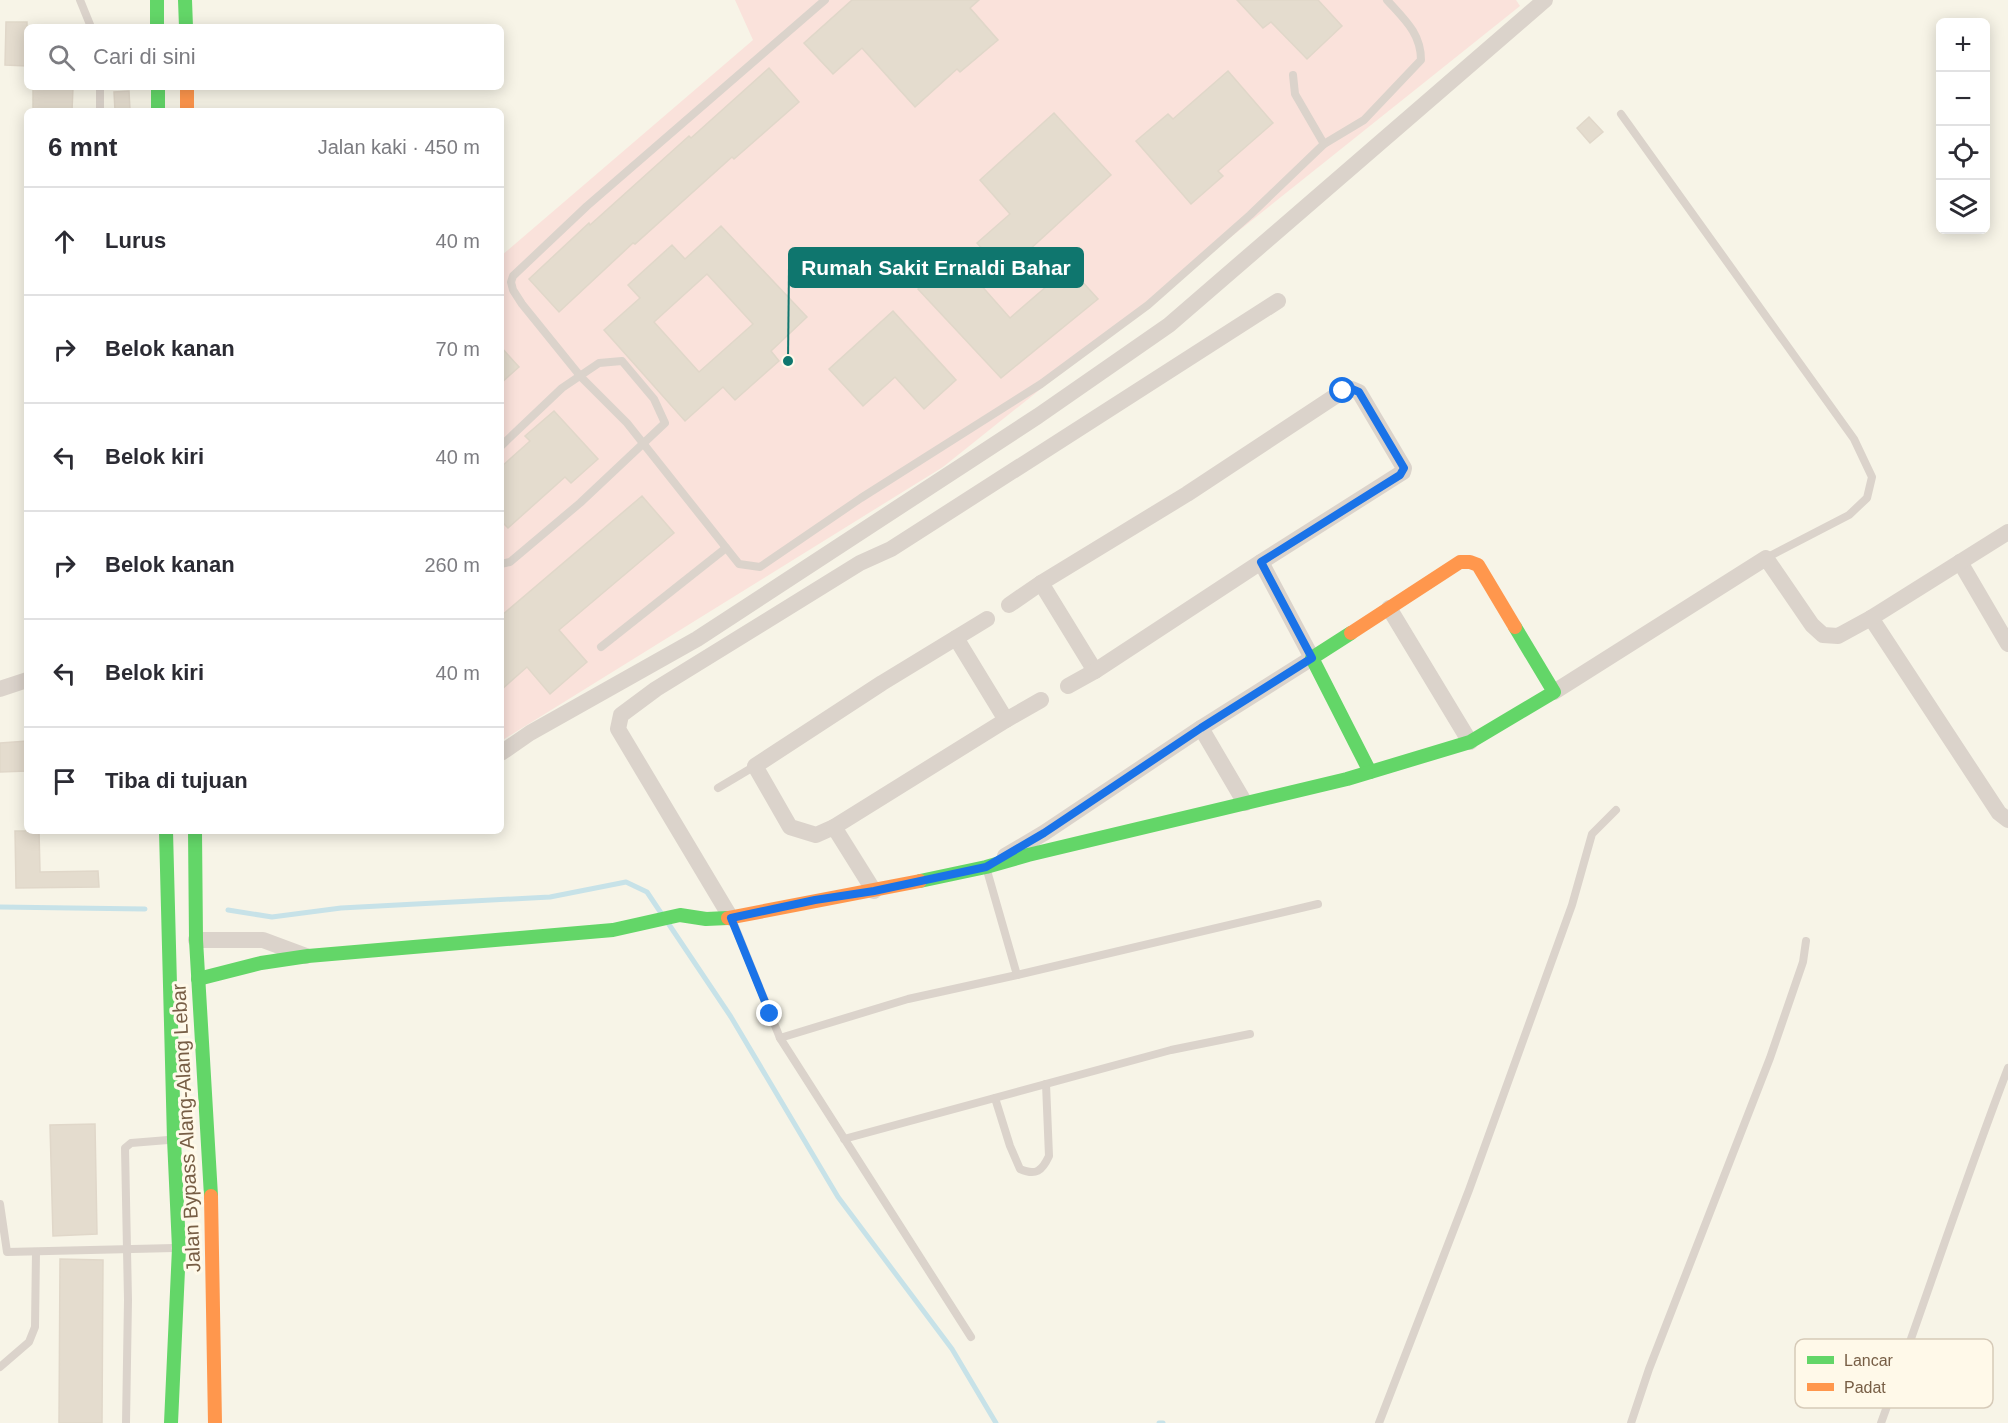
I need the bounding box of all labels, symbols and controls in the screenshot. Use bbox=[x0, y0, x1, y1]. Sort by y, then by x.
map controls bbox=[1936, 18, 1990, 234]
button: + bbox=[1936, 18, 1990, 72]
search box bbox=[24, 24, 504, 90]
icon: search bbox=[45, 41, 78, 74]
text: Cari di sini bbox=[93, 44, 196, 69]
button: − bbox=[1936, 72, 1990, 126]
button: locate bbox=[1936, 126, 1990, 180]
text: 6 mnt bbox=[48, 132, 117, 162]
text: Jalan kaki · 450 m bbox=[318, 136, 480, 158]
button: layers bbox=[1936, 180, 1990, 234]
icon: ahead bbox=[48, 225, 81, 258]
text: Lurus bbox=[105, 228, 166, 253]
text: 40 m bbox=[436, 230, 480, 252]
callout: Rumah Sakit Ernaldi Bahar bbox=[789, 248, 1083, 287]
text: Rumah Sakit Ernaldi Bahar bbox=[801, 256, 1071, 279]
icon: right bbox=[48, 333, 81, 366]
text: Belok kanan bbox=[105, 336, 235, 361]
text: 70 m bbox=[436, 338, 480, 360]
route start bbox=[1329, 377, 1355, 403]
icon: left bbox=[48, 441, 81, 474]
text: Belok kiri bbox=[105, 444, 204, 469]
text: 40 m bbox=[436, 446, 480, 468]
icon: right bbox=[48, 549, 81, 582]
text: Belok kanan bbox=[105, 552, 235, 577]
text: 260 m bbox=[424, 554, 480, 576]
icon: left bbox=[48, 657, 81, 690]
text: Belok kiri bbox=[105, 660, 204, 685]
text: 40 m bbox=[436, 662, 480, 684]
icon: arrive bbox=[48, 765, 81, 798]
text: Tiba di tujuan bbox=[105, 768, 248, 793]
street label: Jalan Bypass Alang-Alang Lebar bbox=[167, 983, 205, 1273]
route end bbox=[756, 1000, 782, 1026]
legend bbox=[1795, 1339, 1993, 1408]
text: Lancar bbox=[1844, 1352, 1894, 1369]
text: Padat bbox=[1844, 1379, 1886, 1396]

